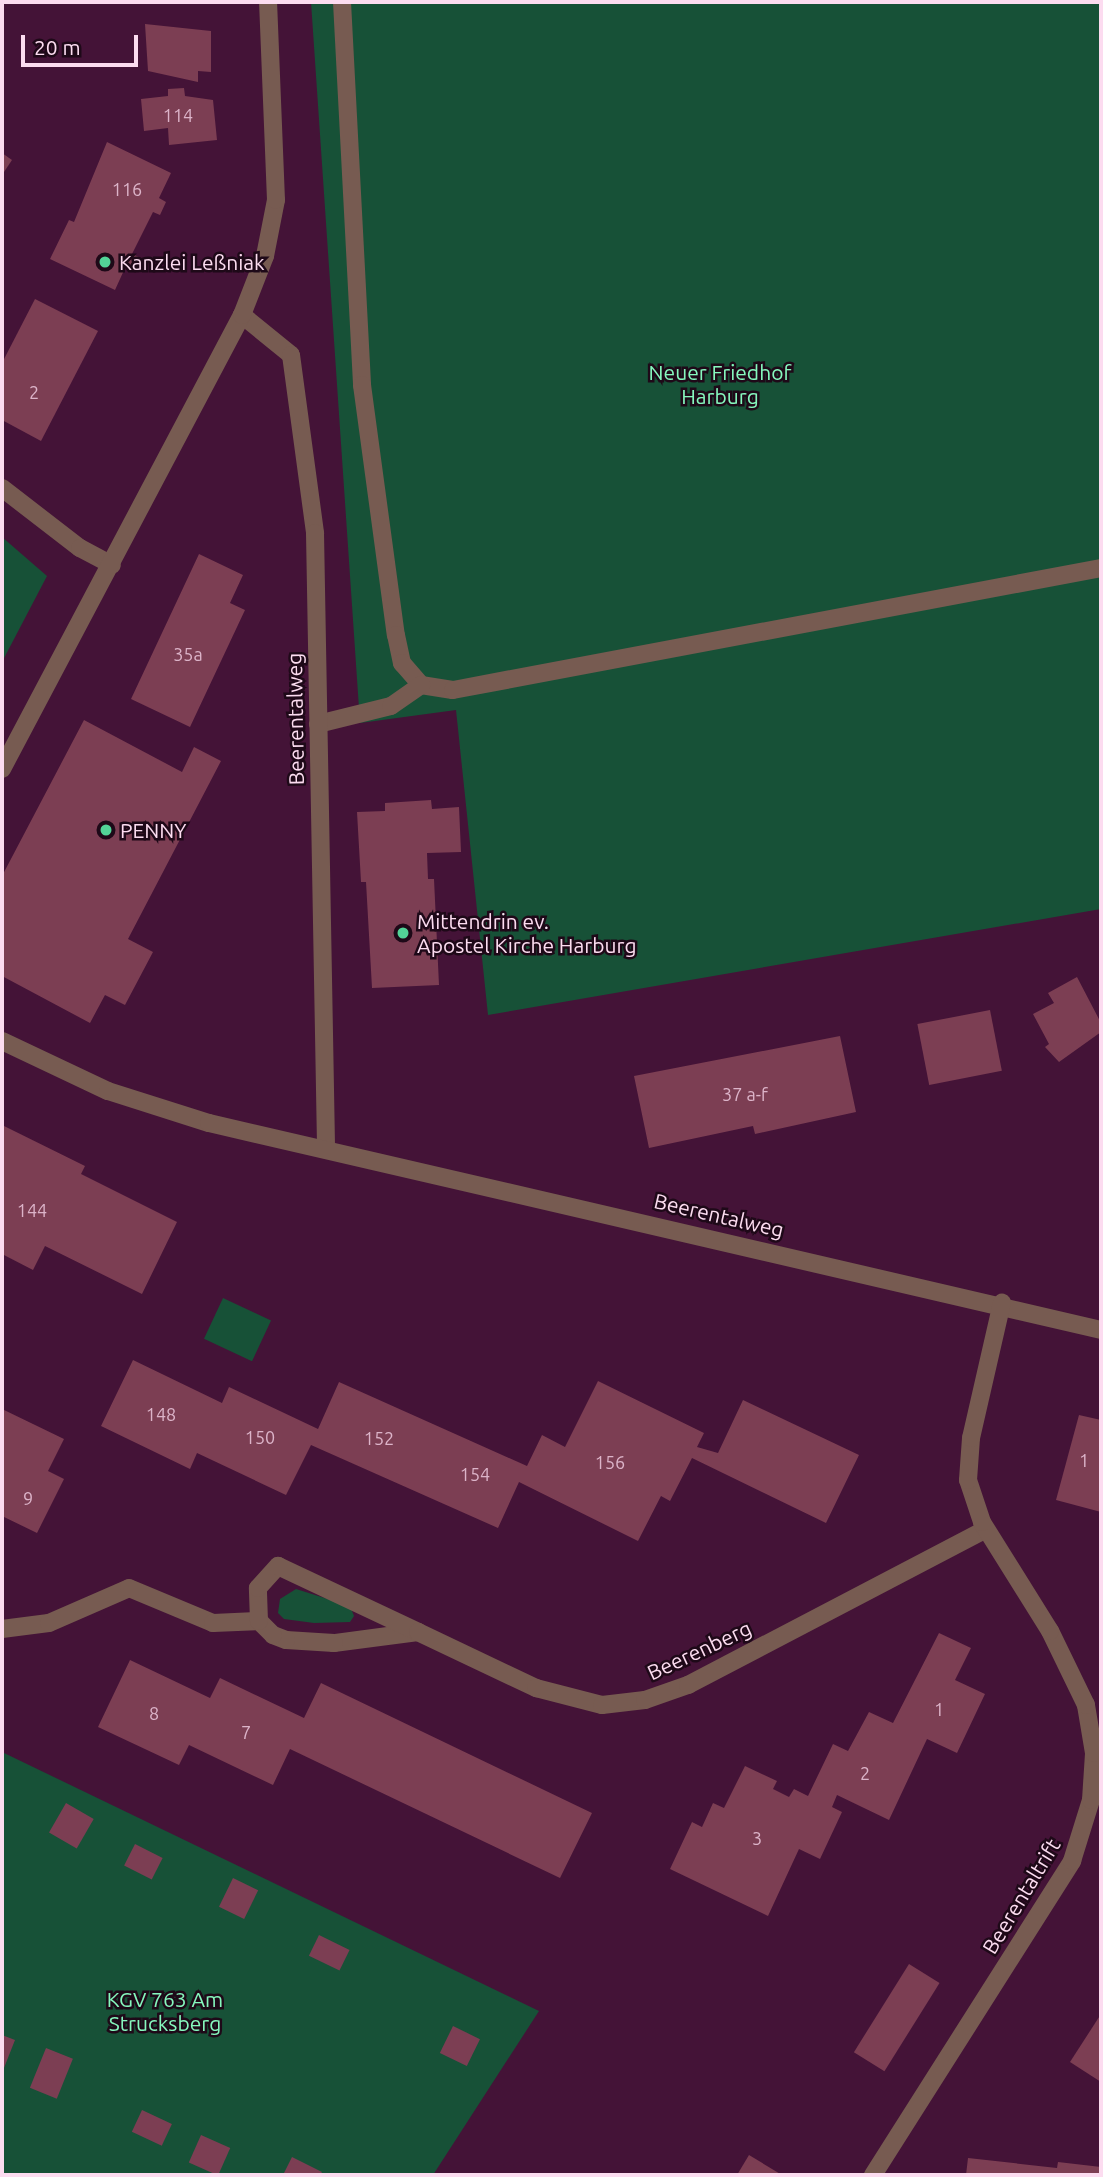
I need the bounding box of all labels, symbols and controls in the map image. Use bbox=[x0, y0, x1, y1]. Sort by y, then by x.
scale bar bbox=[24, 21, 142, 65]
text: 20 m bbox=[34, 35, 81, 59]
house number: 114 bbox=[163, 104, 193, 126]
house number: 116 bbox=[112, 178, 142, 200]
place label: Kanzlei Leßniak bbox=[119, 249, 265, 275]
marker: Kanzlei Leßniak bbox=[97, 254, 113, 270]
park label: Neuer Friedhof Harburg bbox=[649, 359, 791, 409]
house number: 2 bbox=[29, 381, 39, 403]
house number: 35a bbox=[173, 643, 203, 665]
street label: Beerentalweg bbox=[281, 653, 309, 785]
place label: PENNY bbox=[120, 817, 186, 843]
marker: PENNY bbox=[98, 822, 114, 838]
place label: Mittendrin ev. Apostel Kirche Harburg bbox=[417, 908, 637, 958]
marker: Mittendrin ev. Apostel Kirche Harburg bbox=[395, 925, 411, 941]
house number: 37 a-f bbox=[722, 1083, 768, 1105]
street label: Beerentalweg bbox=[652, 1188, 786, 1242]
house number: 144 bbox=[17, 1199, 47, 1221]
house number: 148 bbox=[146, 1403, 176, 1425]
house number: 150 bbox=[245, 1426, 275, 1448]
house number: 152 bbox=[364, 1427, 394, 1449]
house number: 1 bbox=[1079, 1449, 1089, 1471]
house number: 156 bbox=[595, 1451, 625, 1473]
house number: 154 bbox=[460, 1463, 490, 1485]
house number: 9 bbox=[23, 1487, 33, 1509]
street label: Beerenberg bbox=[643, 1615, 755, 1685]
house number: 1 bbox=[934, 1698, 944, 1720]
house number: 8 bbox=[149, 1702, 159, 1724]
house number: 7 bbox=[241, 1721, 251, 1743]
house number: 2 bbox=[860, 1762, 870, 1784]
house number: 3 bbox=[752, 1827, 762, 1849]
street label: Beerentaltrift bbox=[977, 1834, 1065, 1958]
park label: KGV 763 Am Strucksberg bbox=[107, 1986, 223, 2036]

